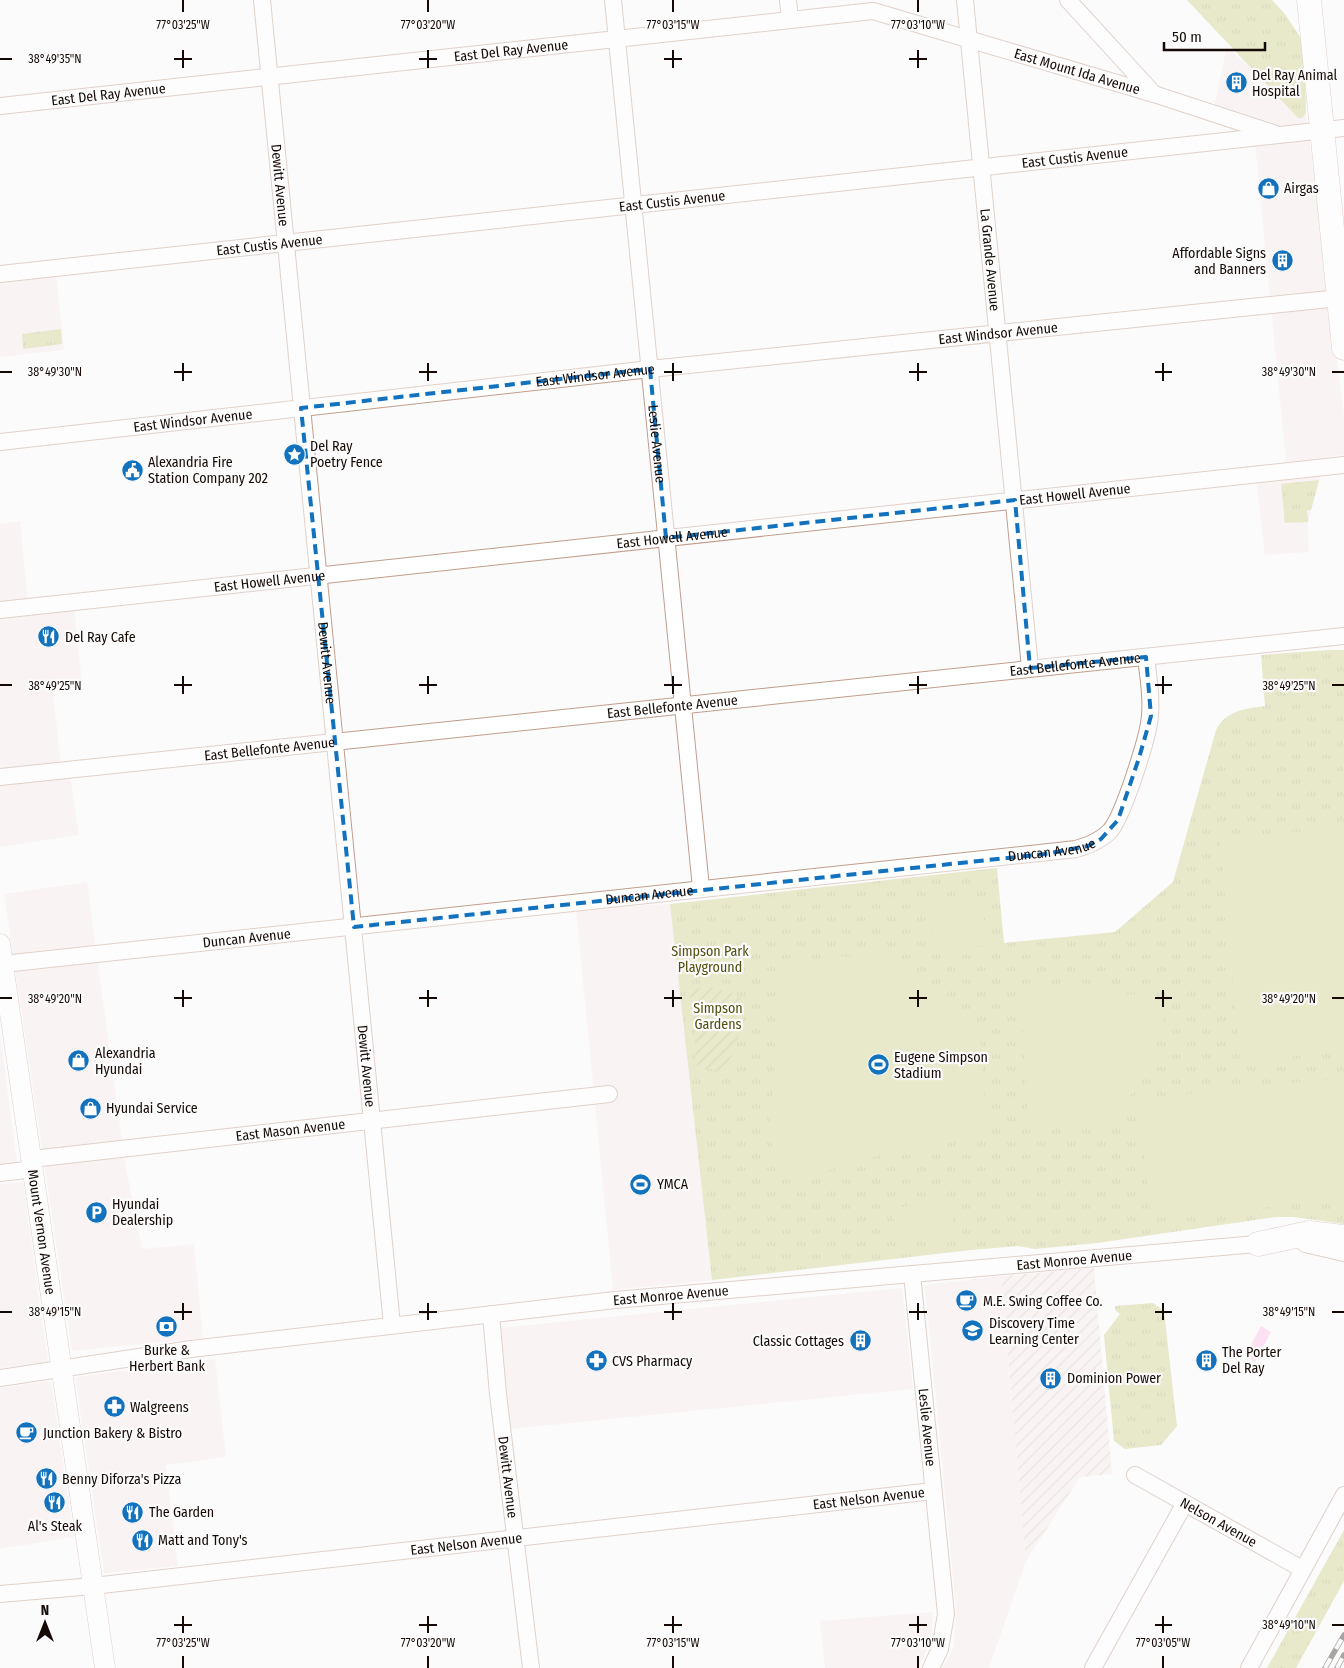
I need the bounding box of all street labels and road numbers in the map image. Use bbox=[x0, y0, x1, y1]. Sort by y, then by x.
street label: East Del Ray Avenue bbox=[453, 36, 569, 66]
street label: East Mount Ida Avenue bbox=[1012, 45, 1142, 98]
street label: East Del Ray Avenue bbox=[50, 80, 167, 109]
street label: Dewitt Avenue bbox=[267, 143, 292, 227]
street label: East Custis Avenue bbox=[1021, 144, 1129, 172]
street label: East Custis Avenue bbox=[618, 187, 726, 216]
street label: La Grande Avenue bbox=[976, 208, 1003, 312]
street label: East Custis Avenue bbox=[215, 231, 324, 259]
street label: East Windsor Avenue bbox=[938, 319, 1059, 348]
street label: East Windsor Avenue bbox=[535, 361, 656, 391]
street label: Leslie Avenue bbox=[644, 404, 669, 484]
street label: East Windsor Avenue bbox=[132, 406, 253, 436]
street label: East Howell Avenue bbox=[1018, 480, 1131, 509]
street label: East Howell Avenue bbox=[616, 524, 729, 552]
street label: East Howell Avenue bbox=[213, 567, 326, 596]
street label: Dewitt Avenue bbox=[314, 621, 339, 705]
street label: East Bellefonte Avenue bbox=[1009, 649, 1142, 680]
street label: East Bellefonte Avenue bbox=[606, 692, 739, 722]
street label: East Bellefonte Avenue bbox=[203, 734, 336, 765]
street label: Duncan Avenue bbox=[1007, 835, 1099, 865]
street label: Duncan Avenue bbox=[604, 882, 694, 908]
street label: Duncan Avenue bbox=[202, 925, 292, 952]
street label: Dewitt Avenue bbox=[354, 1024, 379, 1108]
street label: East Mason Avenue bbox=[235, 1116, 346, 1145]
street label: Mount Vernon Avenue bbox=[24, 1168, 59, 1296]
street label: East Monroe Avenue bbox=[1016, 1247, 1133, 1274]
street label: East Monroe Avenue bbox=[612, 1282, 729, 1309]
street label: Leslie Avenue bbox=[914, 1387, 939, 1467]
street label: Dewitt Avenue bbox=[494, 1435, 521, 1519]
street label: East Nelson Avenue bbox=[812, 1484, 926, 1514]
street label: Nelson Avenue bbox=[1177, 1494, 1260, 1551]
street label: East Nelson Avenue bbox=[410, 1530, 523, 1559]

